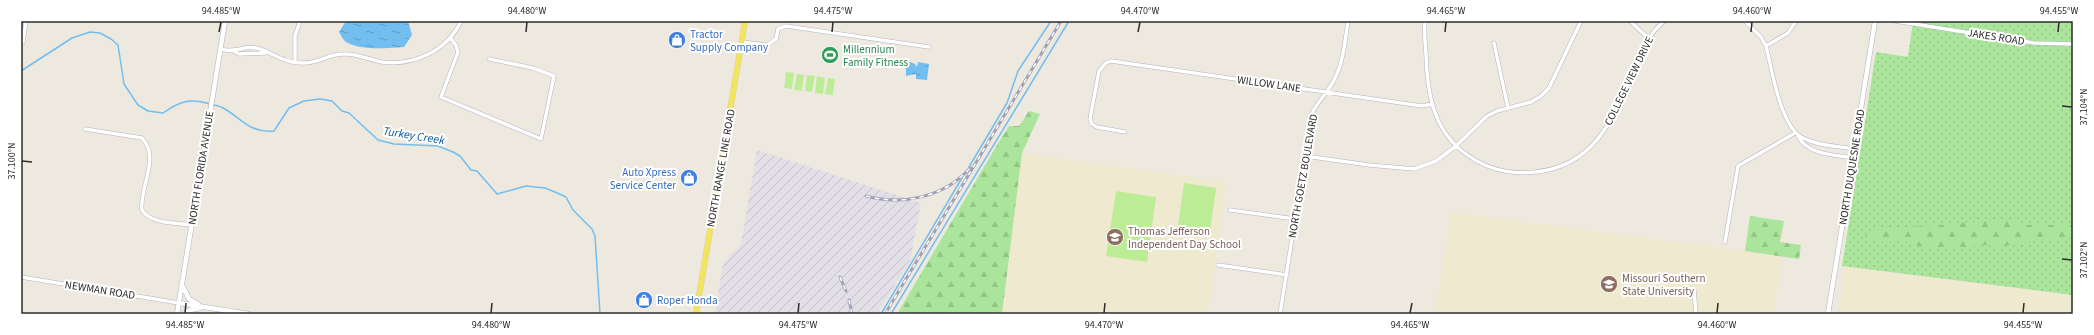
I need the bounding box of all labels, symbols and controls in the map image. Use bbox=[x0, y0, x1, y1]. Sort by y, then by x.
text: 94.485°W bbox=[202, 4, 240, 18]
text: 94.480°W bbox=[508, 4, 546, 18]
text: 94.475°W bbox=[814, 4, 852, 18]
text: 94.470°W bbox=[1121, 4, 1159, 18]
text: 94.465°W bbox=[1427, 4, 1465, 18]
text: 94.460°W bbox=[1733, 4, 1771, 18]
text: 94.455°W bbox=[2040, 4, 2078, 18]
street label: JAKES ROAD bbox=[1966, 25, 2026, 49]
place label: Tractor Supply Company bbox=[690, 27, 768, 55]
shop icon: Tractor Supply Company bbox=[667, 30, 687, 50]
street label: COLLEGE VIEW DRIVE bbox=[1601, 34, 1657, 128]
place label: Millennium Family Fitness bbox=[843, 42, 909, 70]
sports icon: Millennium Family Fitness bbox=[820, 45, 840, 65]
street label: WILLOW LANE bbox=[1236, 72, 1302, 96]
text: 37.104°N bbox=[2077, 88, 2091, 126]
street label: NORTH RANGE LINE ROAD bbox=[703, 108, 739, 228]
street label: NORTH DUQUESNE ROAD bbox=[1835, 108, 1869, 226]
street label: NORTH FLORIDA AVENUE bbox=[185, 110, 217, 226]
street label: NORTH GOETZ BOULEVARD bbox=[1285, 113, 1321, 239]
water label: Turkey Creek bbox=[382, 123, 446, 149]
text: 37.100°N bbox=[5, 142, 19, 180]
place label: Auto Xpress Service Center bbox=[610, 165, 676, 193]
shop icon: Auto Xpress Service Center bbox=[679, 168, 699, 188]
place label: Thomas Jefferson Independent Day School bbox=[1128, 224, 1241, 252]
school or university icon: Thomas Jefferson Independent Day School bbox=[1105, 227, 1125, 247]
text: 37.102°N bbox=[2077, 241, 2091, 279]
place label: Missouri Southern State University bbox=[1622, 271, 1705, 299]
school or university icon: Missouri Southern State University bbox=[1599, 274, 1619, 294]
street label: NEWMAN ROAD bbox=[64, 277, 136, 303]
shop icon: Roper Honda bbox=[634, 290, 654, 310]
place label: Roper Honda bbox=[657, 293, 718, 308]
text: 94.485°W bbox=[166, 318, 204, 332]
text: 94.480°W bbox=[472, 318, 510, 332]
text: 94.475°W bbox=[779, 318, 817, 332]
text: 94.470°W bbox=[1085, 318, 1123, 332]
text: 94.465°W bbox=[1391, 318, 1429, 332]
text: 94.460°W bbox=[1698, 318, 1736, 332]
text: 94.455°W bbox=[2004, 318, 2042, 332]

